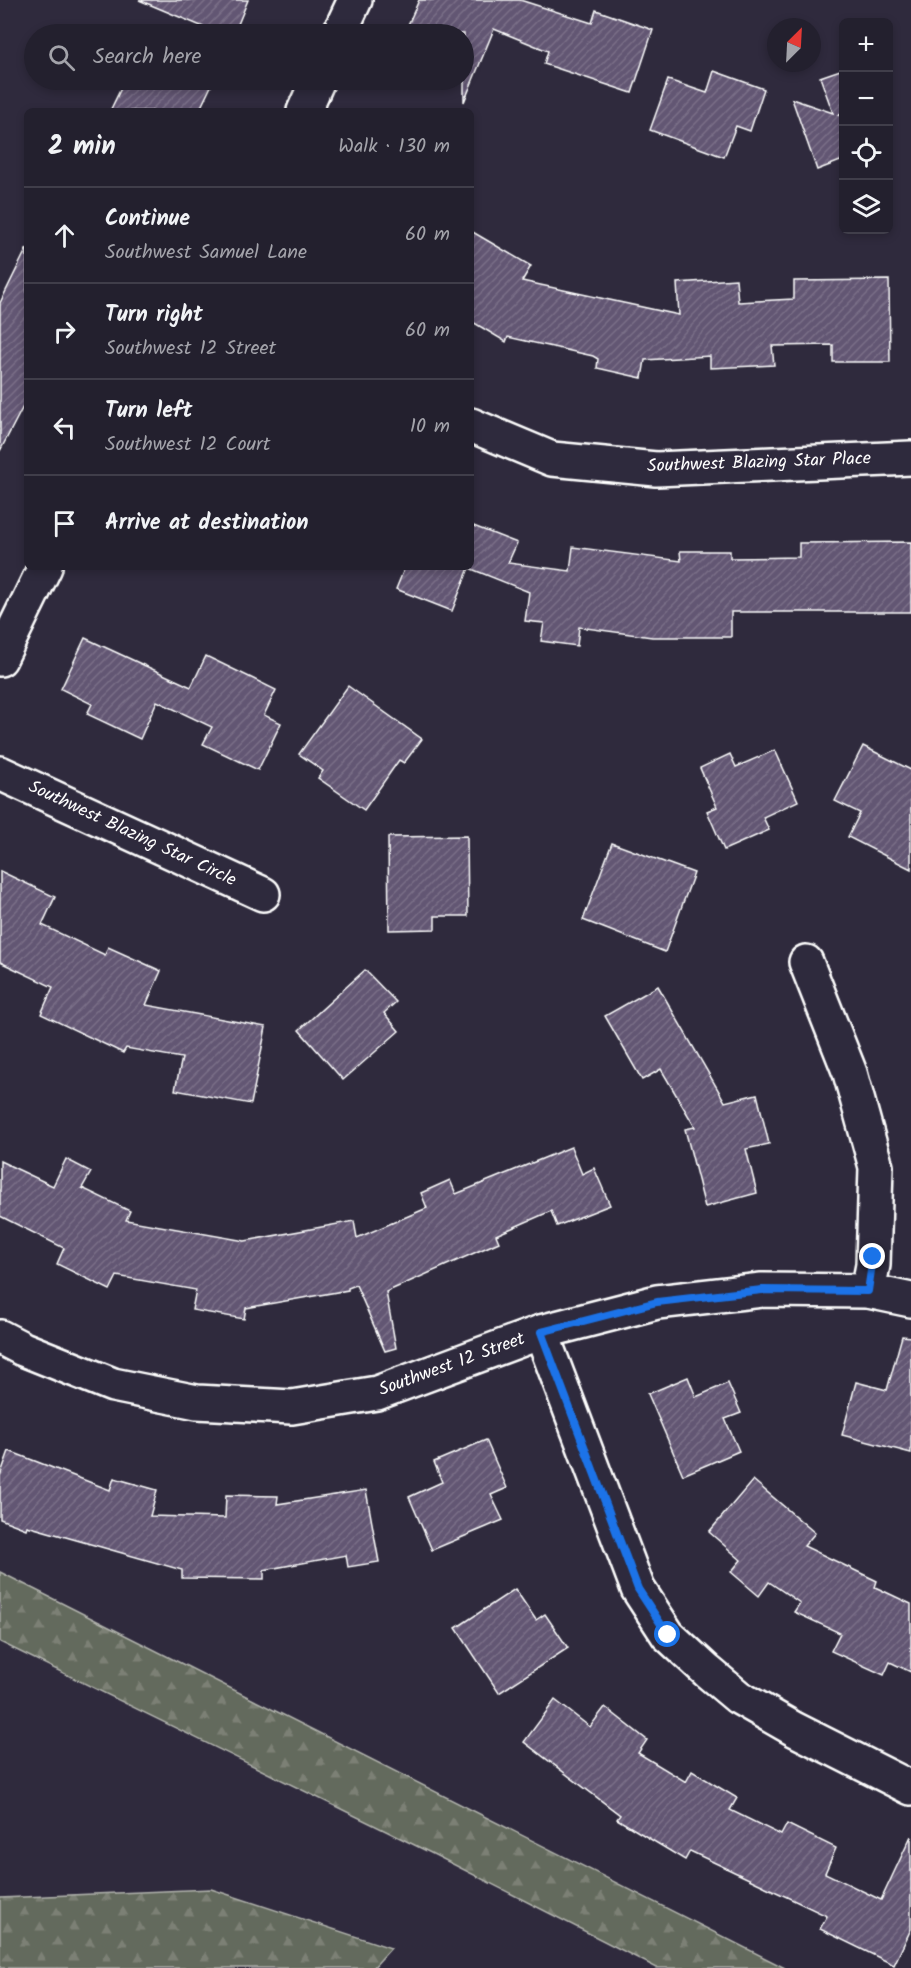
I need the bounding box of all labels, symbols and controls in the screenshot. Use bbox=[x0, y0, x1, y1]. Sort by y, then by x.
north arrow bbox=[767, 18, 821, 72]
map controls bbox=[839, 18, 893, 234]
button: + bbox=[839, 18, 893, 72]
search box bbox=[24, 24, 474, 90]
text: Search here bbox=[93, 40, 201, 75]
icon: search bbox=[45, 41, 78, 74]
button: − bbox=[839, 72, 893, 126]
text: 2 min bbox=[48, 126, 116, 168]
button: locate bbox=[839, 126, 893, 180]
text: Walk · 130 m bbox=[338, 131, 450, 163]
button: layers bbox=[839, 180, 893, 234]
text: Continue bbox=[105, 202, 190, 237]
icon: ahead bbox=[48, 219, 81, 252]
text: 60 m bbox=[405, 219, 450, 251]
text: Southwest Samuel Lane bbox=[105, 237, 307, 269]
text: Turn right bbox=[105, 298, 203, 333]
icon: right bbox=[48, 315, 81, 348]
text: 60 m bbox=[405, 315, 450, 347]
text: Southwest 12 Street bbox=[105, 333, 276, 365]
text: Turn left bbox=[105, 394, 192, 429]
icon: left bbox=[48, 411, 81, 444]
text: 10 m bbox=[410, 411, 450, 443]
text: Southwest 12 Court bbox=[105, 429, 270, 461]
street label: Southwest Blazing Star Place bbox=[647, 445, 871, 481]
text: Arrive at destination bbox=[105, 506, 308, 541]
icon: arrive bbox=[48, 507, 81, 540]
street label: Southwest Blazing Star Circle bbox=[23, 773, 241, 895]
route end bbox=[859, 1243, 885, 1269]
street label: Southwest 12 Street bbox=[375, 1325, 530, 1405]
route start bbox=[654, 1621, 680, 1647]

